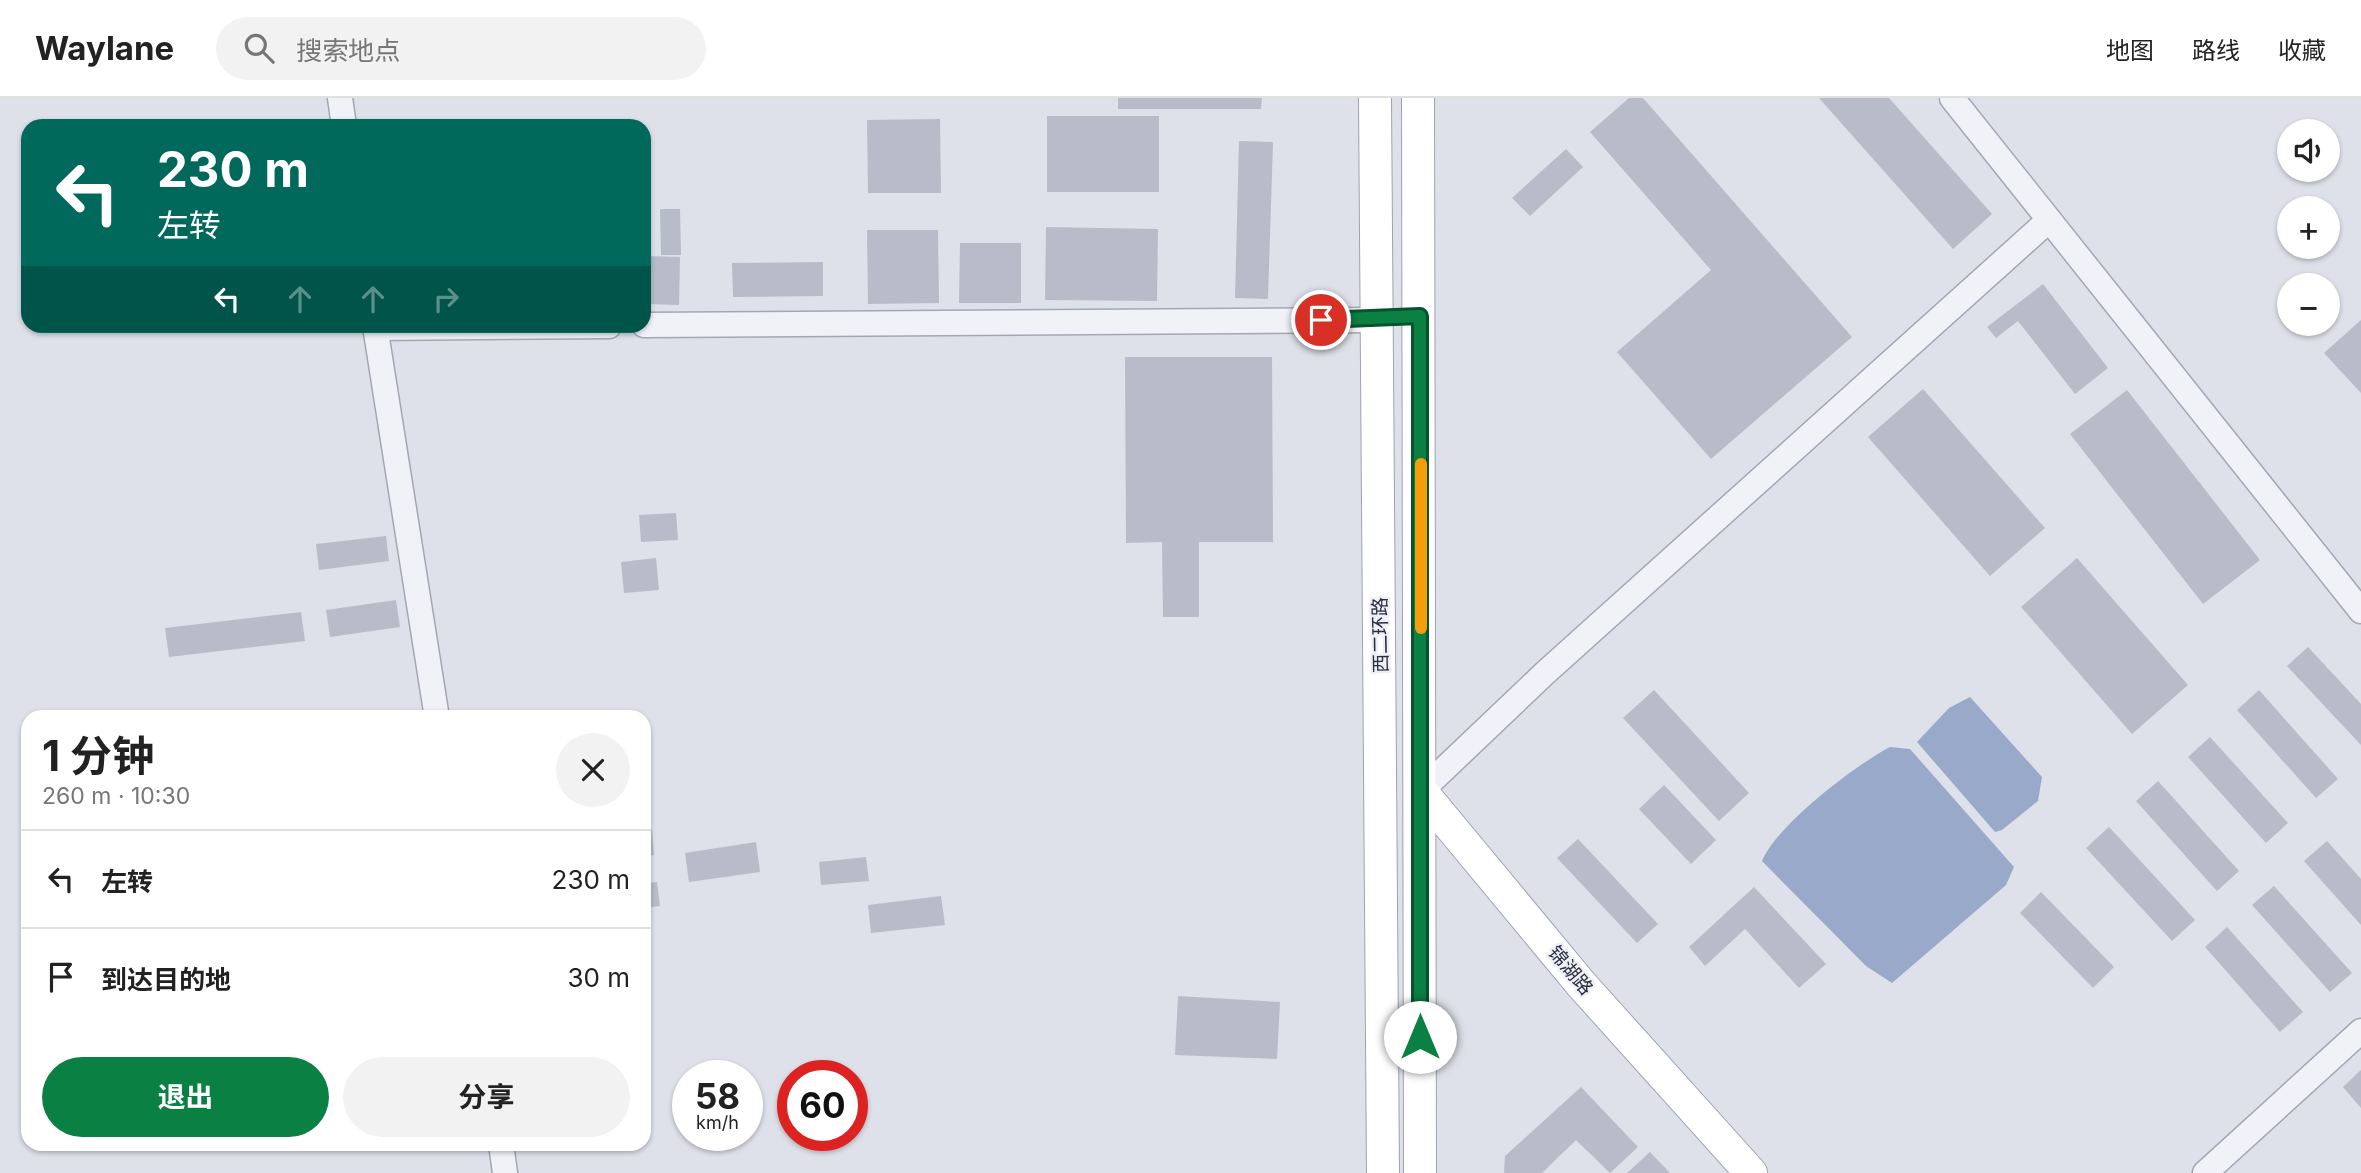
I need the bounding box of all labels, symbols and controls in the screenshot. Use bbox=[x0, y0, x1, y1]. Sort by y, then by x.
search box bbox=[216, 17, 706, 80]
text: Waylane bbox=[35, 28, 174, 68]
icon: search bbox=[240, 29, 278, 67]
text: 搜索地点 bbox=[296, 35, 400, 66]
text: 地图 bbox=[2106, 36, 2154, 65]
text: 路线 bbox=[2192, 36, 2240, 65]
text: 收藏 bbox=[2278, 36, 2326, 65]
map controls bbox=[2277, 119, 2340, 336]
button: sound bbox=[2277, 119, 2340, 182]
text: 230 m bbox=[157, 140, 309, 199]
icon: left bbox=[42, 147, 133, 238]
button: + bbox=[2277, 196, 2340, 259]
text: 左转 bbox=[157, 206, 221, 245]
button: − bbox=[2277, 273, 2340, 336]
icon: left bbox=[208, 280, 246, 318]
icon: ahead bbox=[281, 280, 319, 318]
icon: ahead bbox=[354, 280, 392, 318]
icon: right bbox=[427, 280, 465, 318]
pin bbox=[1291, 290, 1351, 350]
icon: arrive bbox=[1302, 301, 1340, 339]
street label: 西二环路 bbox=[1368, 597, 1393, 673]
text: 1 分钟 bbox=[42, 730, 154, 781]
button: close bbox=[556, 733, 630, 807]
text: 260 m · 10:30 bbox=[42, 782, 190, 810]
icon: left bbox=[42, 860, 80, 898]
text: 230 m bbox=[552, 864, 630, 895]
text: 左转 bbox=[101, 866, 153, 897]
street label: 锦湖路 bbox=[1543, 941, 1598, 1000]
icon: arrive bbox=[42, 958, 80, 996]
text: 30 m bbox=[567, 962, 630, 993]
text: 到达目的地 bbox=[101, 964, 231, 995]
position arrow bbox=[1383, 1000, 1457, 1074]
button: 退出 bbox=[42, 1057, 329, 1137]
button: 分享 bbox=[343, 1057, 630, 1137]
speed limit sign: 60 bbox=[777, 1060, 868, 1151]
text: 58 bbox=[695, 1075, 740, 1117]
text: km/h bbox=[696, 1112, 739, 1133]

